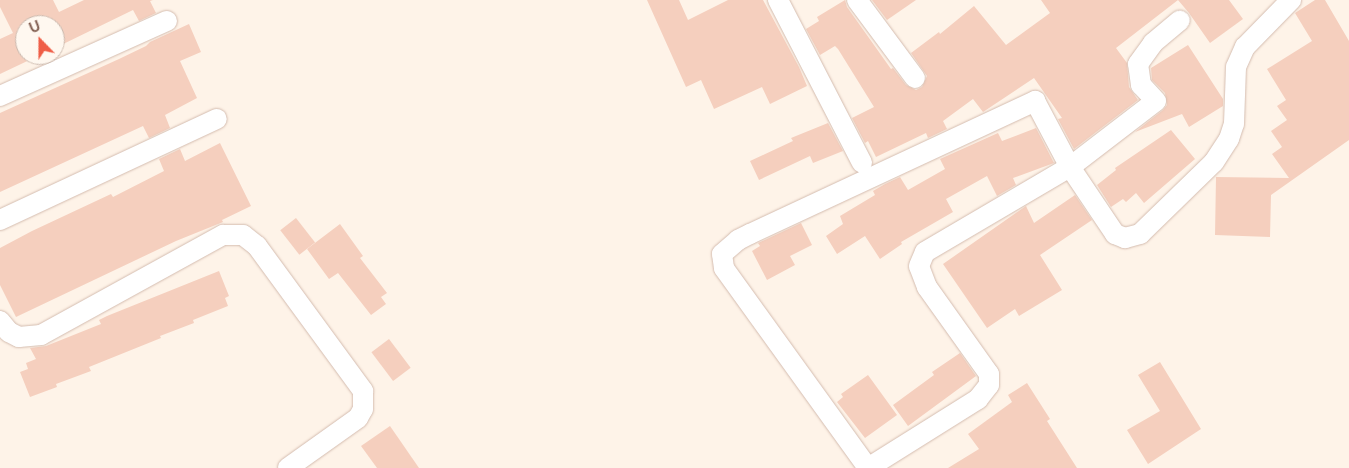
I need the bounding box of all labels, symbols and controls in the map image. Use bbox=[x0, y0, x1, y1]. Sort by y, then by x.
north arrow bbox=[15, 15, 65, 65]
text: U bbox=[27, 18, 43, 36]

